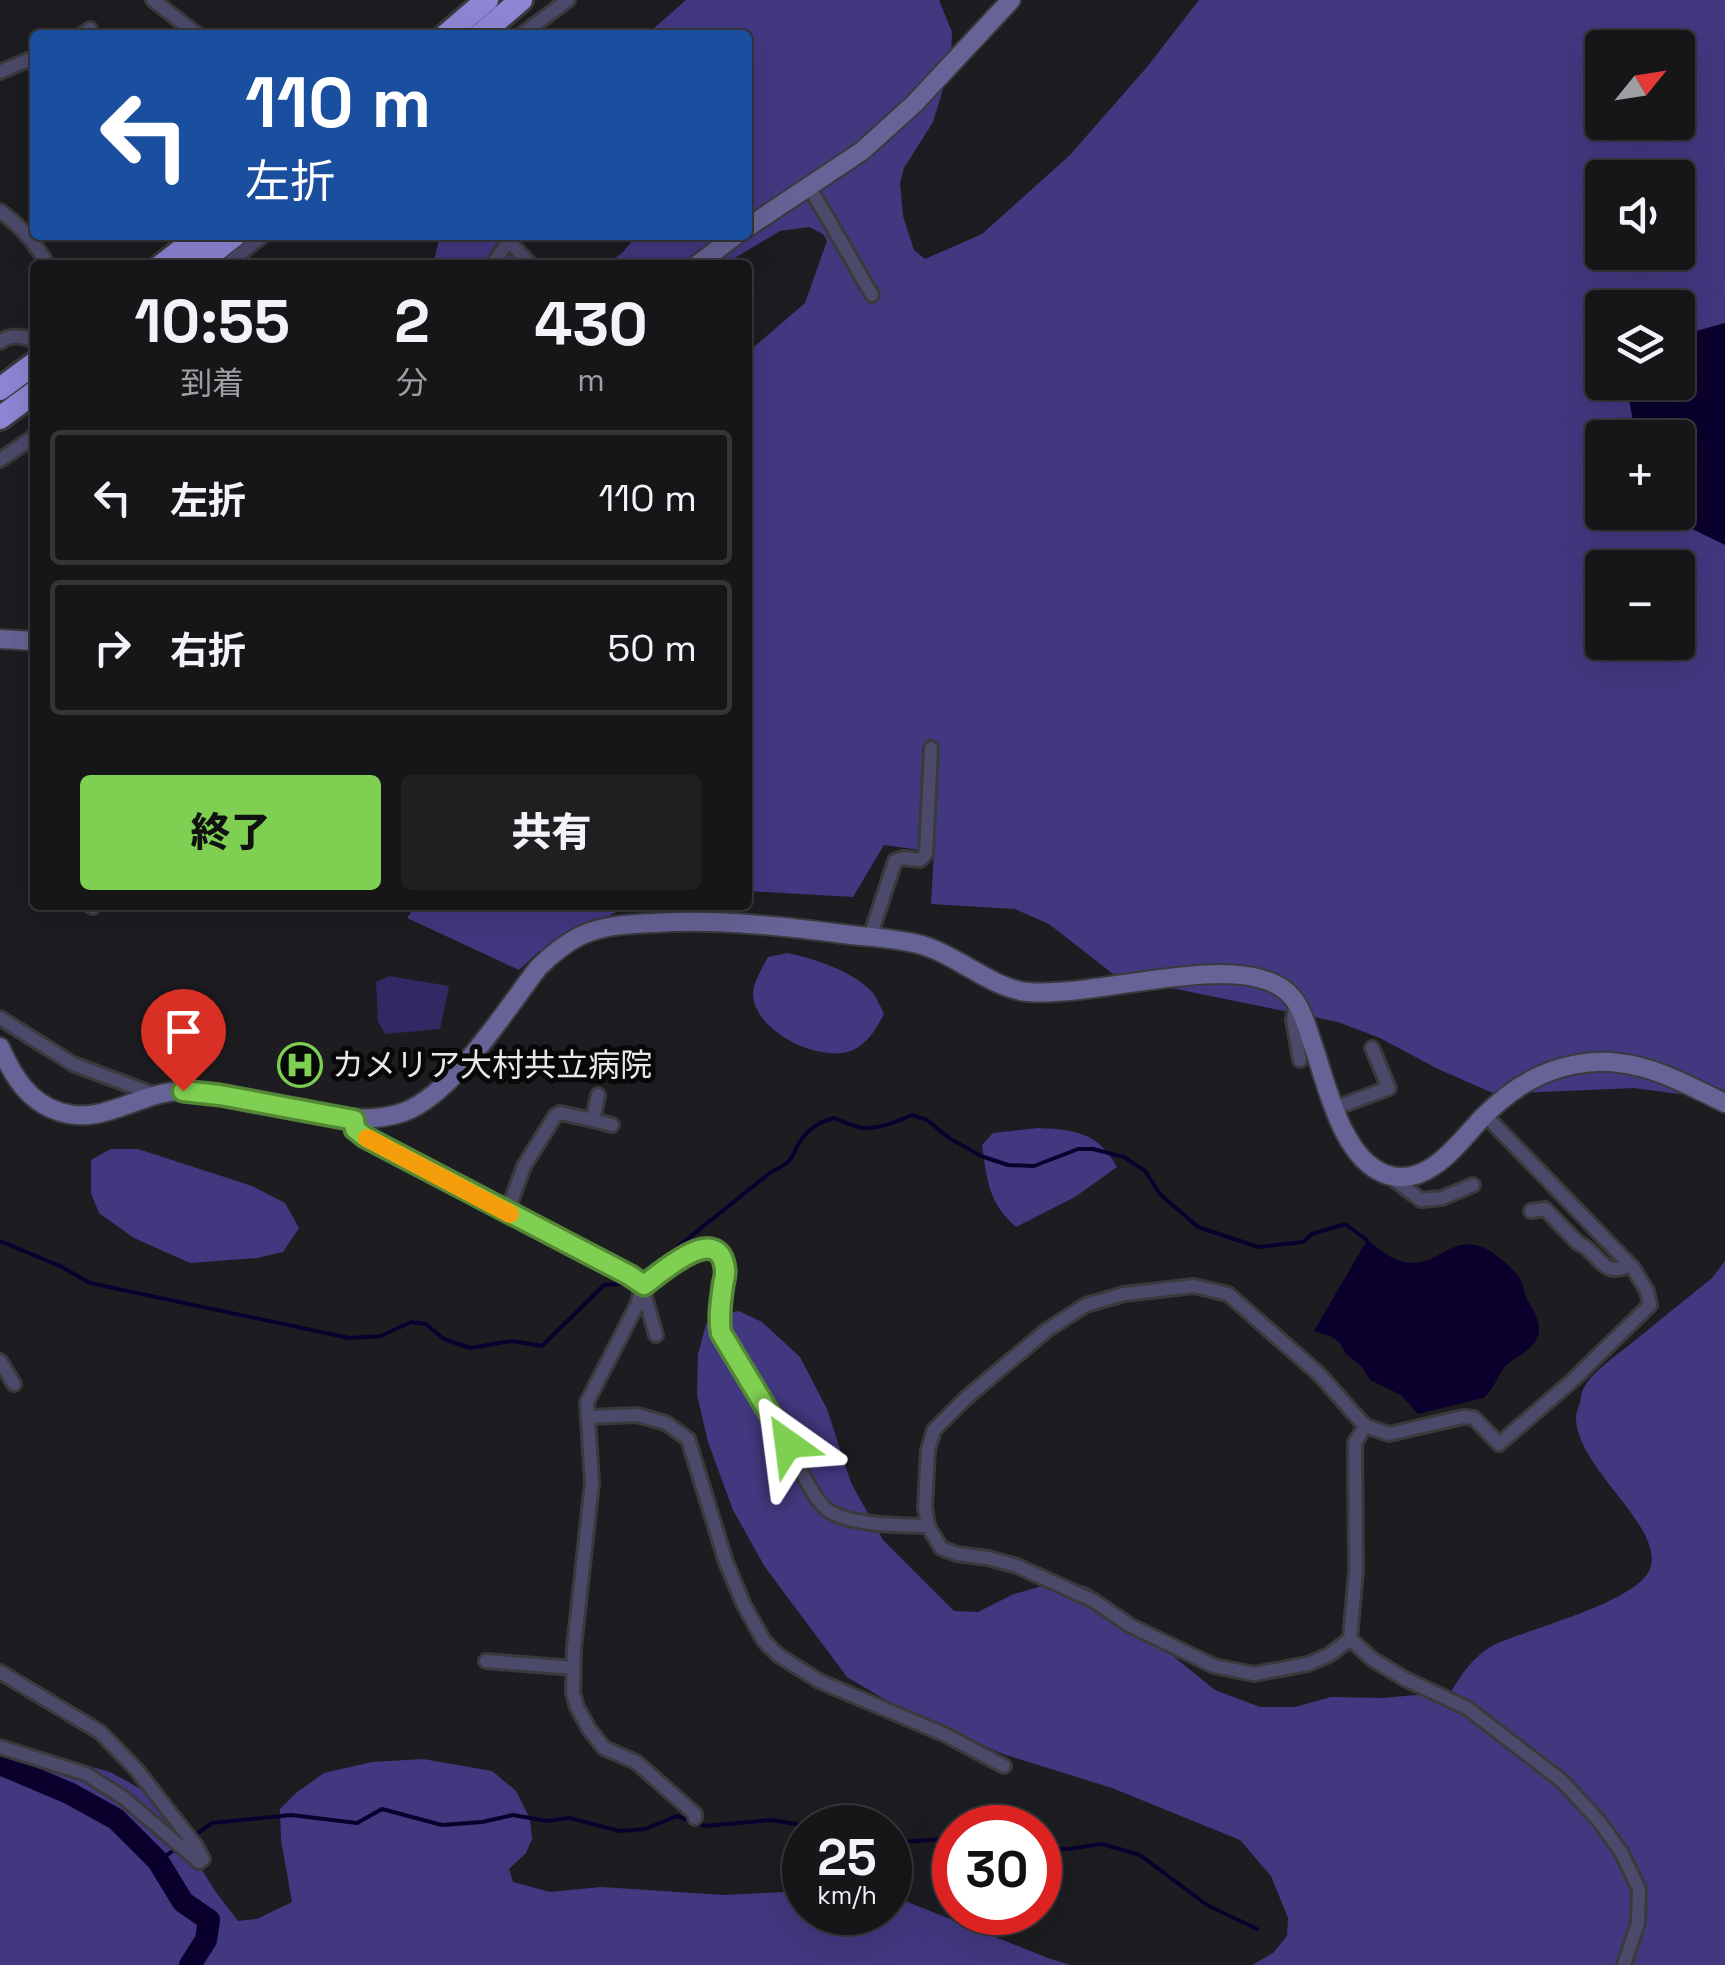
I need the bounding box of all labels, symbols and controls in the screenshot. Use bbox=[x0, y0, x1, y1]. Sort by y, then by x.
north arrow bbox=[1585, 30, 1695, 140]
map controls bbox=[1585, 30, 1695, 660]
text: 110 m bbox=[245, 58, 431, 147]
icon: left bbox=[80, 70, 210, 200]
text: 左折 bbox=[245, 153, 335, 210]
button: sound bbox=[1585, 160, 1695, 270]
text: 10:55 bbox=[134, 283, 290, 360]
text: 2 bbox=[394, 283, 430, 360]
text: 430 bbox=[534, 286, 648, 363]
button: layers bbox=[1585, 290, 1695, 400]
text: m bbox=[577, 360, 605, 400]
text: 到着 bbox=[180, 363, 244, 403]
text: 分 bbox=[396, 363, 428, 403]
button: + bbox=[1585, 420, 1695, 530]
icon: left bbox=[85, 470, 140, 525]
text: 110 m bbox=[598, 474, 697, 522]
text: 左折 bbox=[170, 477, 246, 525]
button: − bbox=[1585, 550, 1695, 660]
icon: right bbox=[85, 620, 140, 675]
text: 50 m bbox=[607, 624, 697, 672]
text: 右折 bbox=[170, 627, 246, 675]
button: 終了 bbox=[80, 775, 381, 890]
button: 共有 bbox=[401, 775, 702, 890]
pin bbox=[141, 989, 226, 1092]
icon: arrive bbox=[156, 1004, 211, 1059]
hospital icon: カメリア大村共立病院 bbox=[277, 1042, 323, 1088]
place label: カメリア大村共立病院 bbox=[332, 1045, 652, 1085]
position arrow bbox=[736, 1392, 840, 1496]
speed limit sign: 30 bbox=[932, 1805, 1062, 1935]
text: 25 bbox=[817, 1826, 877, 1890]
text: km/h bbox=[817, 1879, 877, 1911]

